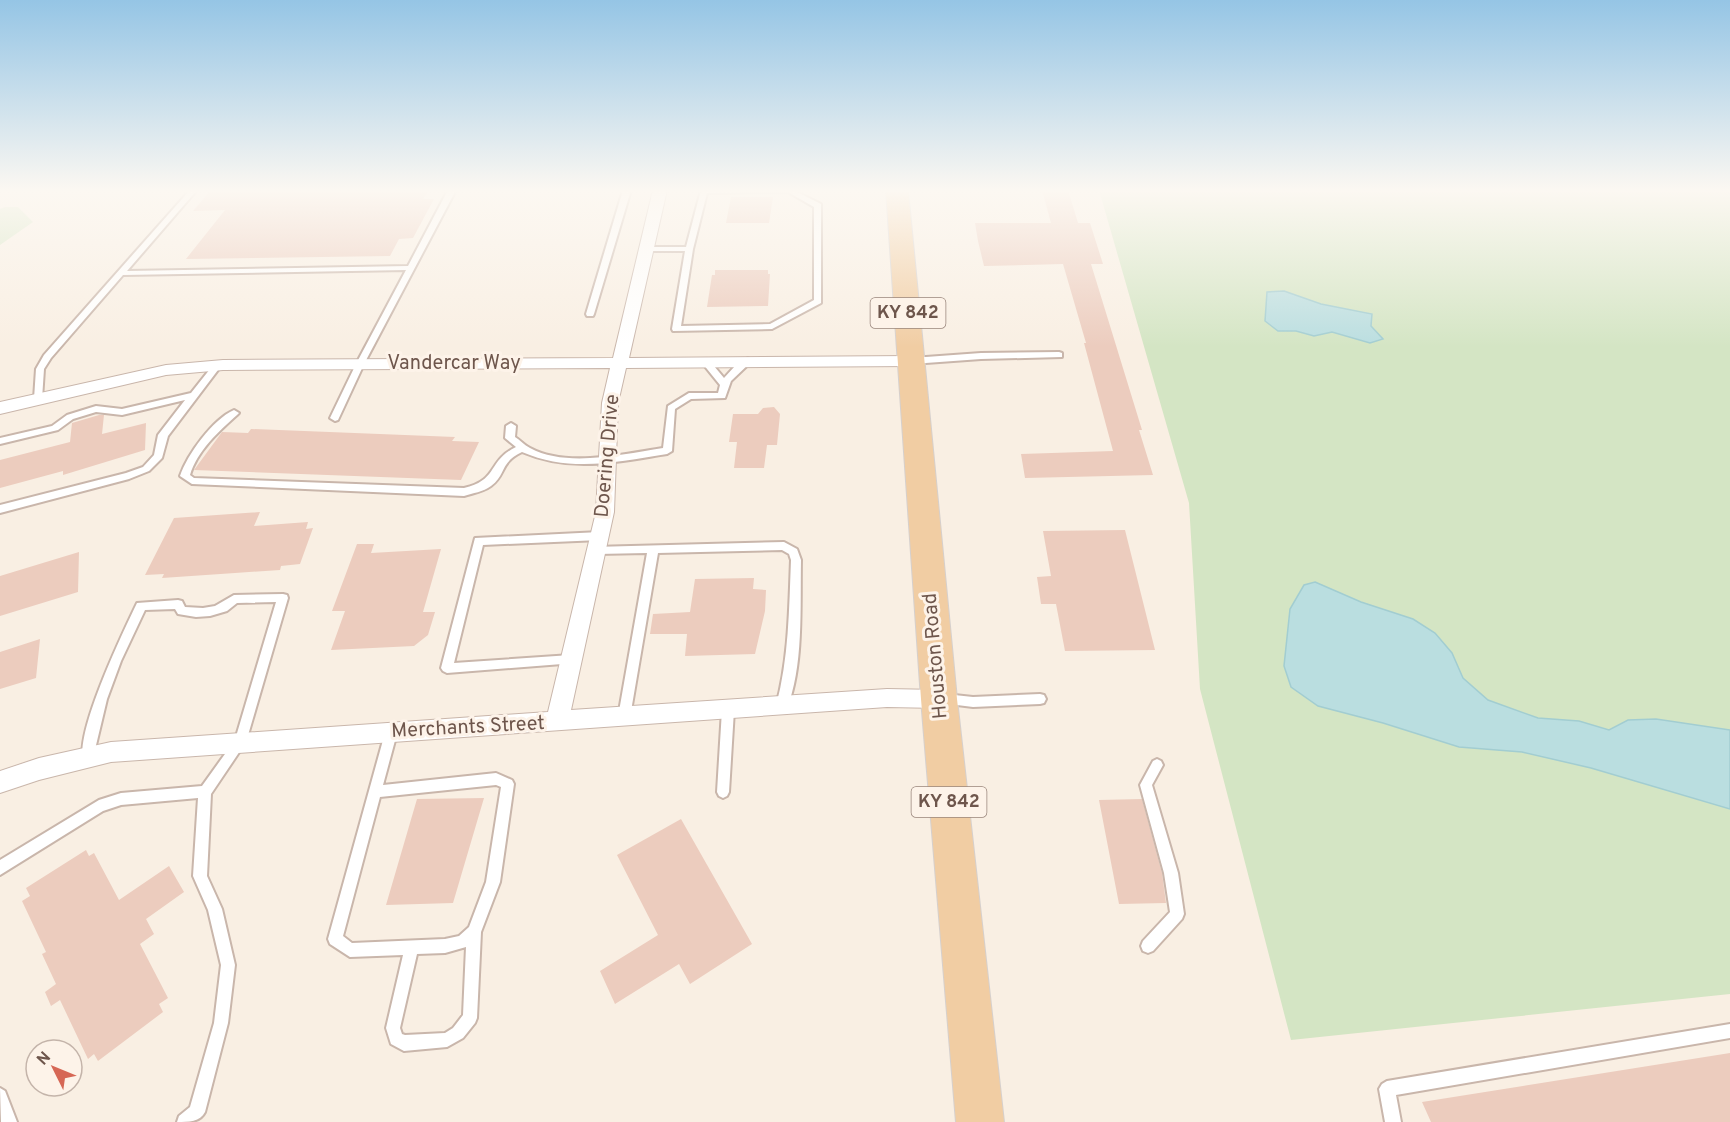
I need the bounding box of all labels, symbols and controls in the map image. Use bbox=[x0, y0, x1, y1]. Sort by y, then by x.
road number: KY 842 bbox=[870, 298, 946, 328]
street label: Vandercar Way bbox=[387, 351, 521, 377]
street label: Doering Drive bbox=[590, 393, 626, 519]
street label: Houston Road bbox=[918, 592, 954, 720]
street label: Merchants Street bbox=[390, 711, 546, 745]
road number: KY 842 bbox=[912, 787, 986, 817]
north arrow bbox=[24, 1038, 84, 1098]
text: N bbox=[33, 1048, 56, 1070]

